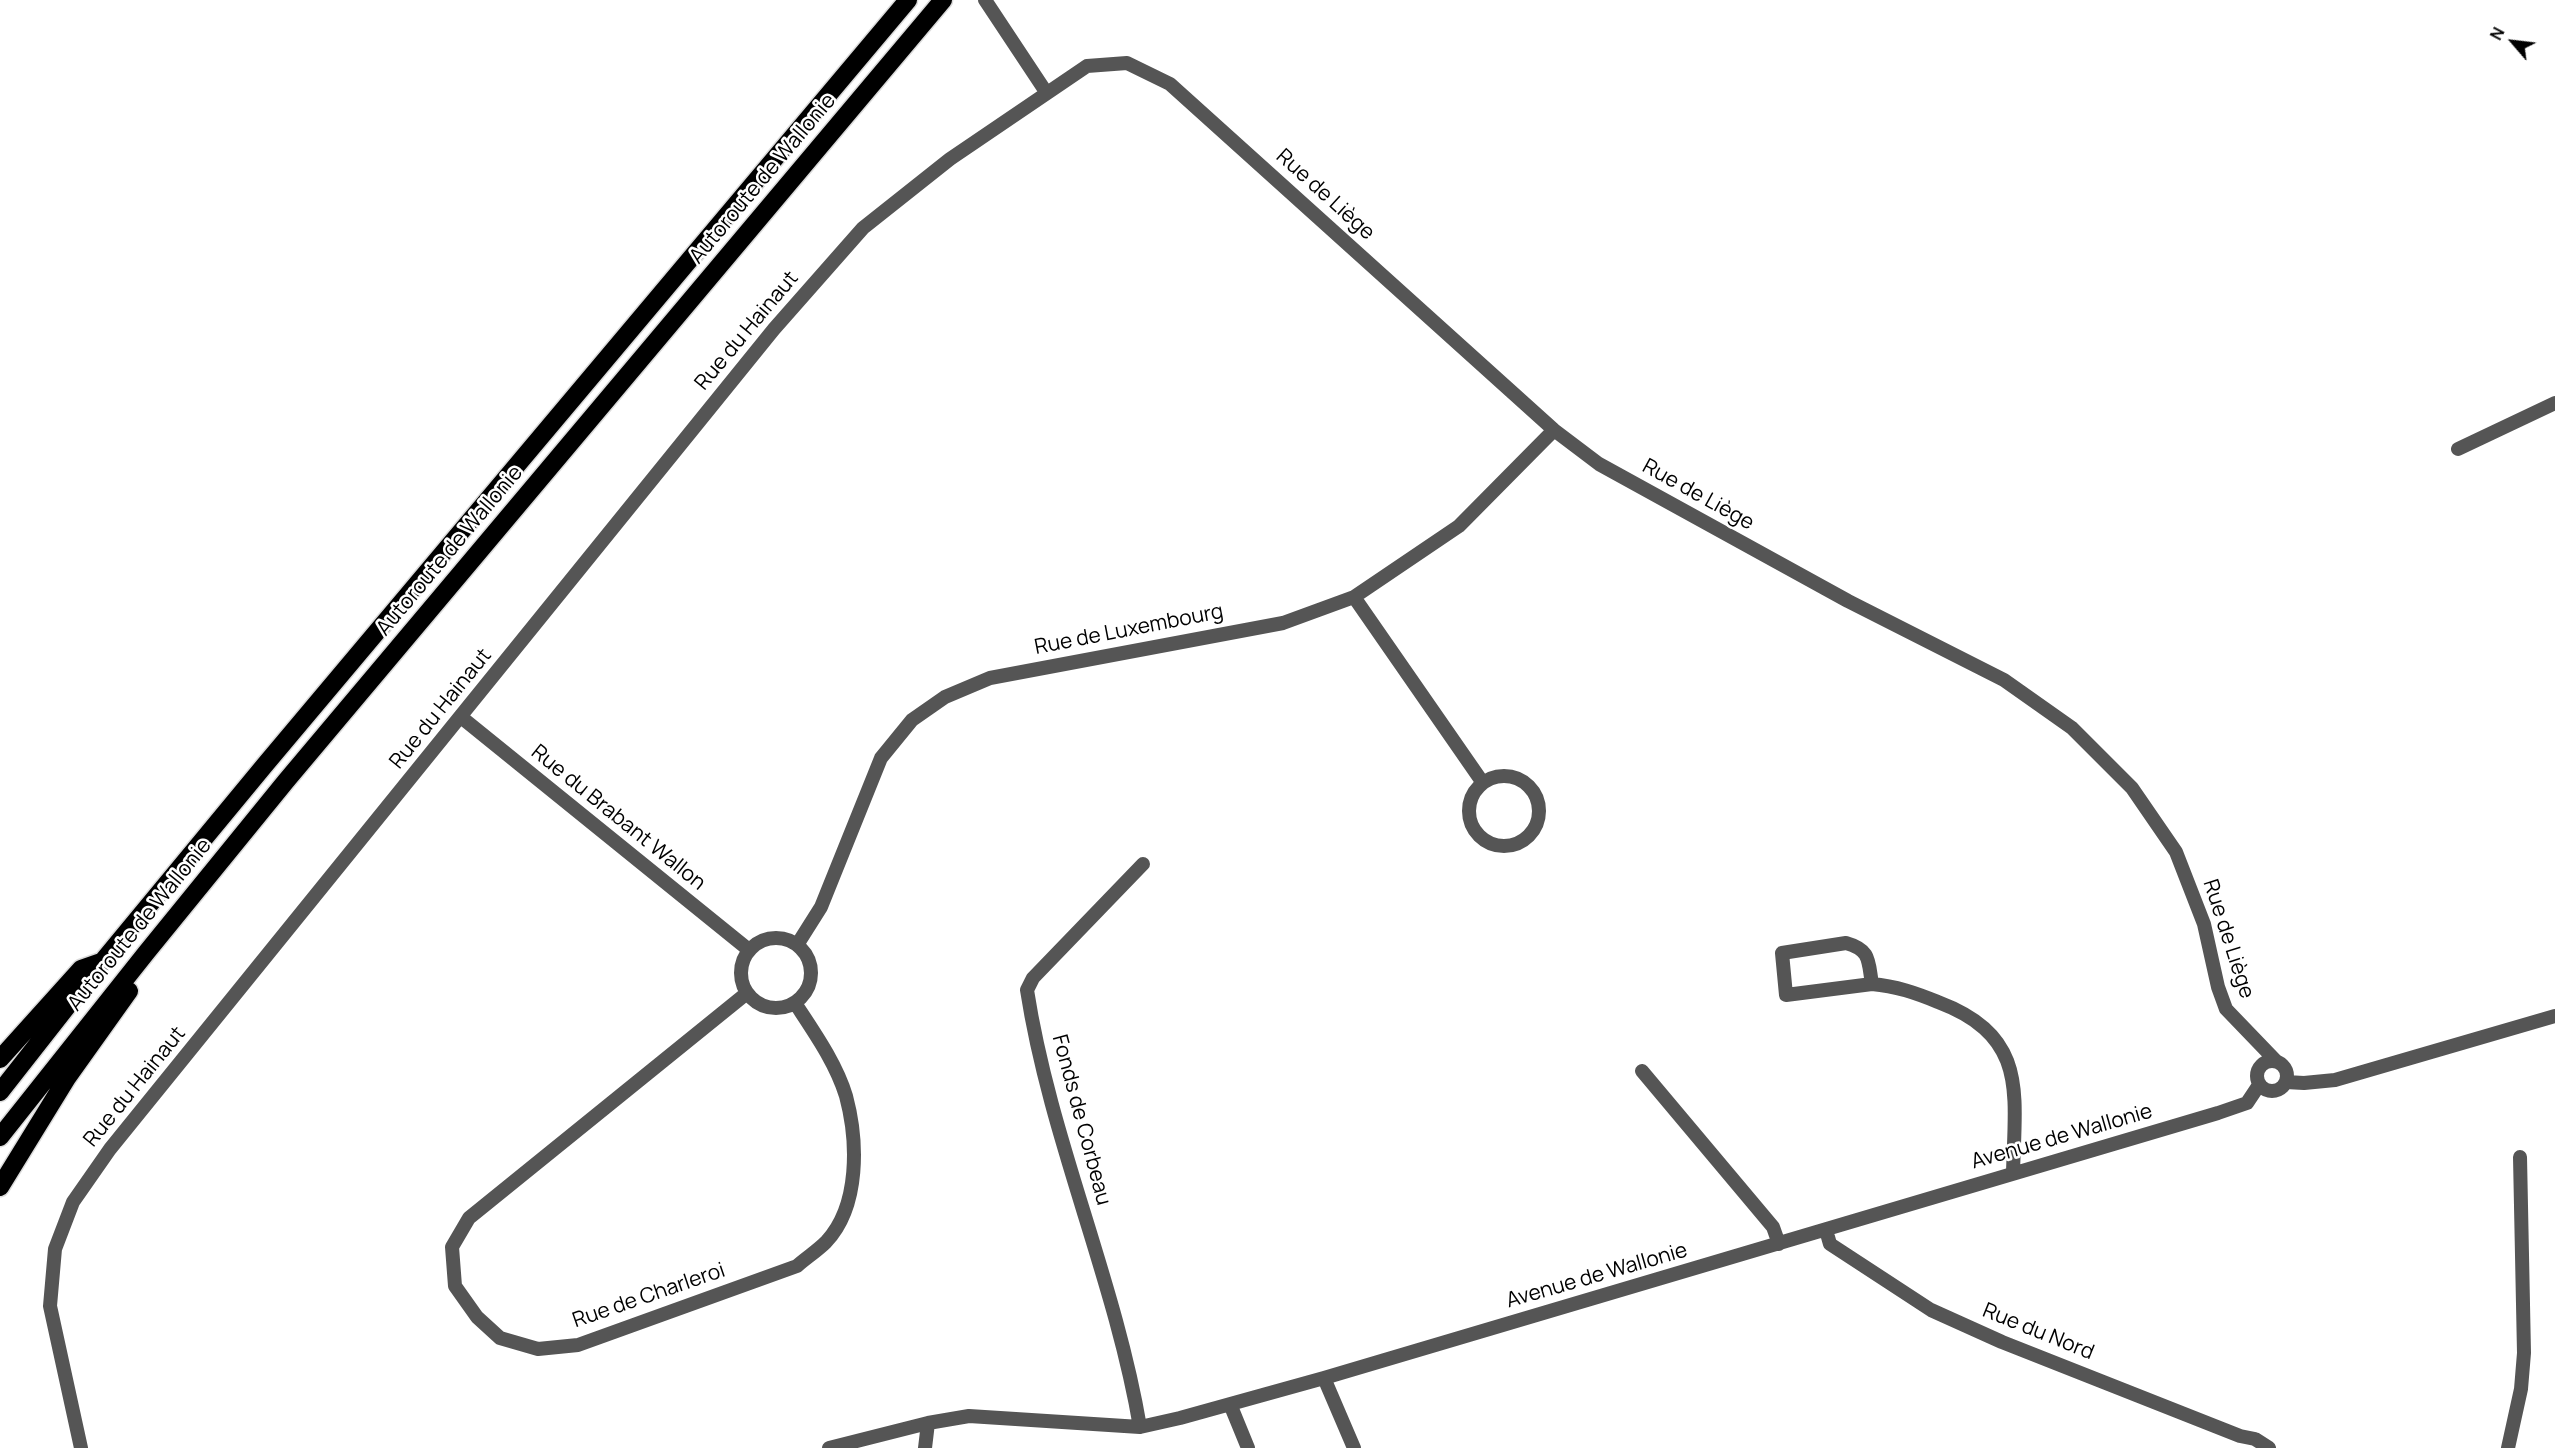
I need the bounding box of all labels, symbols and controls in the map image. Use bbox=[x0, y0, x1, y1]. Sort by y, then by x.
north arrow bbox=[2483, 12, 2543, 72]
text: N bbox=[2485, 23, 2510, 44]
street label: Autoroute de Wallonie bbox=[685, 89, 841, 269]
street label: Rue de Liège bbox=[1271, 144, 1379, 246]
street label: Rue du Hainaut bbox=[690, 266, 804, 396]
street label: Rue de Liège bbox=[1638, 454, 1758, 536]
street label: Autoroute de Wallonie bbox=[372, 461, 528, 641]
street label: Rue de Luxembourg bbox=[1033, 599, 1225, 661]
street label: Rue du Hainaut bbox=[385, 644, 497, 774]
street label: Rue du Brabant Wallon bbox=[526, 740, 710, 896]
street label: Autoroute de Wallonie bbox=[63, 834, 217, 1016]
street label: Rue de Liège bbox=[2197, 876, 2259, 1002]
street label: Rue du Hainaut bbox=[79, 1022, 191, 1152]
street label: Fonds de Corbeau bbox=[1046, 1032, 1116, 1208]
street label: Avenue de Wallonie bbox=[1969, 1099, 2155, 1175]
street label: Avenue de Wallonie bbox=[1504, 1238, 1690, 1314]
street label: Rue de Charleroi bbox=[569, 1258, 729, 1334]
street label: Rue du Nord bbox=[1979, 1298, 2097, 1366]

